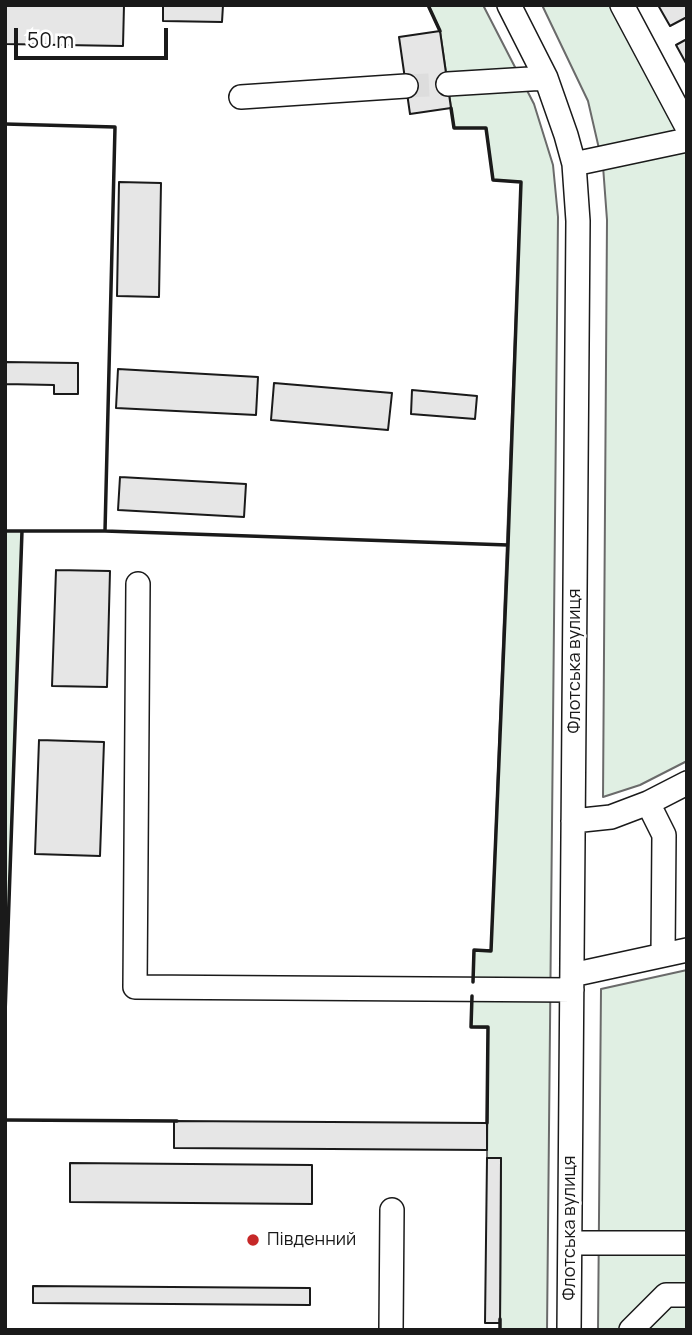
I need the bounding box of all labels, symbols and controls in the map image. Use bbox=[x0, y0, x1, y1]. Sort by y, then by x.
scale bar bbox=[18, 14, 172, 58]
text: 50 m bbox=[27, 26, 74, 54]
street label: Флотська вулиця bbox=[564, 588, 586, 734]
street label: Флотська вулиця bbox=[559, 1155, 581, 1301]
place label: Південний bbox=[267, 1229, 356, 1251]
marker: Південний bbox=[245, 1232, 261, 1248]

